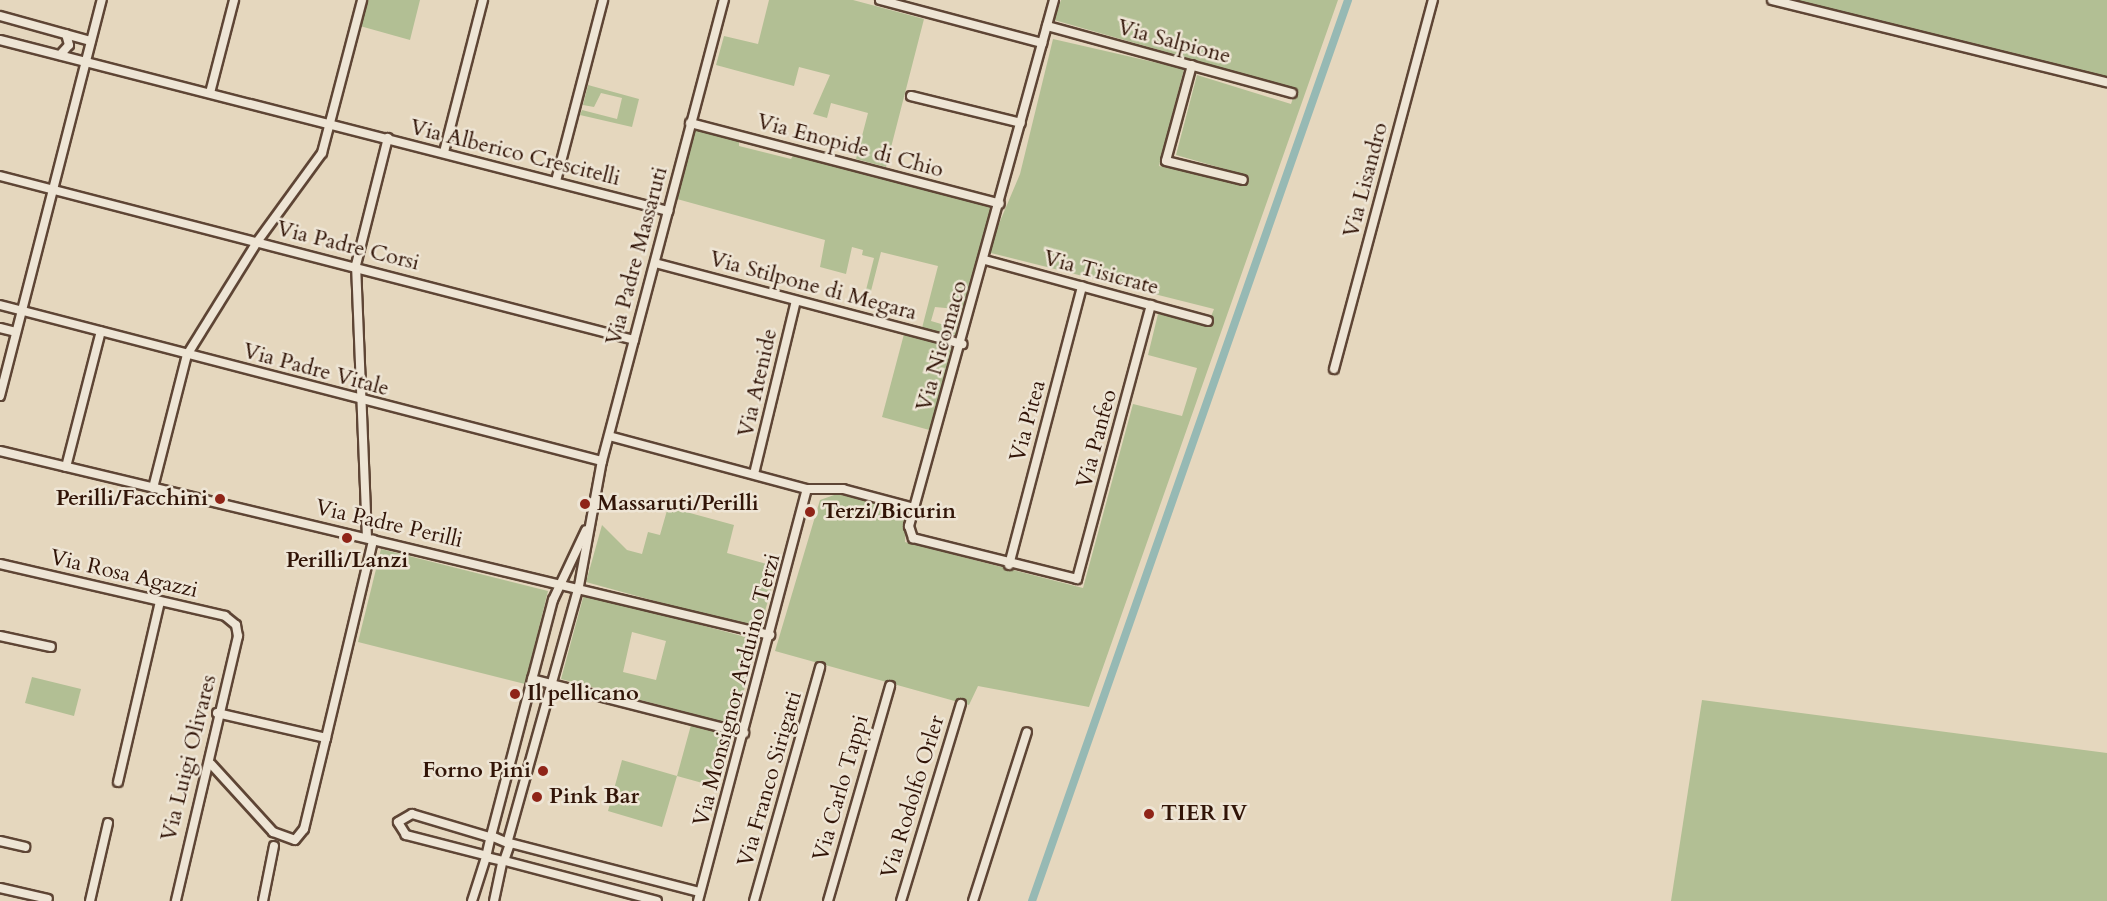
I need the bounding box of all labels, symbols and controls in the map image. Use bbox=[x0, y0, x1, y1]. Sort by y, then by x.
street label: Via Salpione bbox=[1114, 14, 1234, 70]
street label: Via Enopide di Chio bbox=[754, 108, 946, 184]
street label: Via Alberico Crescitelli bbox=[407, 114, 623, 192]
street label: Via Lisandro bbox=[1338, 119, 1394, 241]
street label: Via Padre Massaruti bbox=[600, 164, 674, 348]
street label: Via Padre Corsi bbox=[274, 216, 422, 276]
street label: Via Tisicrate bbox=[1041, 245, 1161, 301]
street label: Via Stilpone di Megara bbox=[707, 246, 919, 326]
street label: Via Nicomaco bbox=[911, 278, 973, 414]
street label: Via Atenide bbox=[733, 326, 783, 440]
street label: Via Padre Vitale bbox=[240, 338, 392, 402]
street label: Via Pitea bbox=[1004, 377, 1052, 465]
street label: Via Panfeo bbox=[1071, 387, 1123, 491]
place label: Perilli/Facchini bbox=[56, 486, 208, 512]
place label: Massaruti/Perilli bbox=[597, 491, 759, 517]
marker: Perilli/Facchini bbox=[213, 492, 227, 506]
street label: Via Padre Perilli bbox=[313, 494, 465, 554]
marker: Massaruti/Perilli bbox=[578, 497, 592, 511]
place label: Terzi/Bicurin bbox=[822, 499, 956, 525]
marker: Terzi/Bicurin bbox=[803, 505, 817, 519]
marker: Perilli/Lanzi bbox=[340, 531, 354, 545]
street label: Via Rosa Agazzi bbox=[47, 544, 201, 604]
place label: Perilli/Lanzi bbox=[286, 548, 408, 574]
street label: Via Monsignor Arduino Terzi bbox=[688, 551, 786, 829]
street label: Via Luigi Olivares bbox=[156, 672, 222, 844]
place label: Il pellicano bbox=[527, 681, 639, 707]
marker: Il pellicano bbox=[508, 687, 522, 701]
street label: Via Franco Sirigatti bbox=[732, 688, 808, 870]
street label: Via Carlo Tappi bbox=[808, 712, 874, 864]
street label: Via Rodolfo Orler bbox=[876, 712, 950, 882]
place label: Forno Pini bbox=[422, 758, 531, 784]
marker: Forno Pini bbox=[536, 764, 550, 778]
place label: Pink Bar bbox=[549, 784, 639, 810]
marker: Pink Bar bbox=[530, 790, 544, 804]
place label: TIER IV bbox=[1161, 801, 1247, 827]
marker: TIER IV bbox=[1142, 807, 1156, 821]

